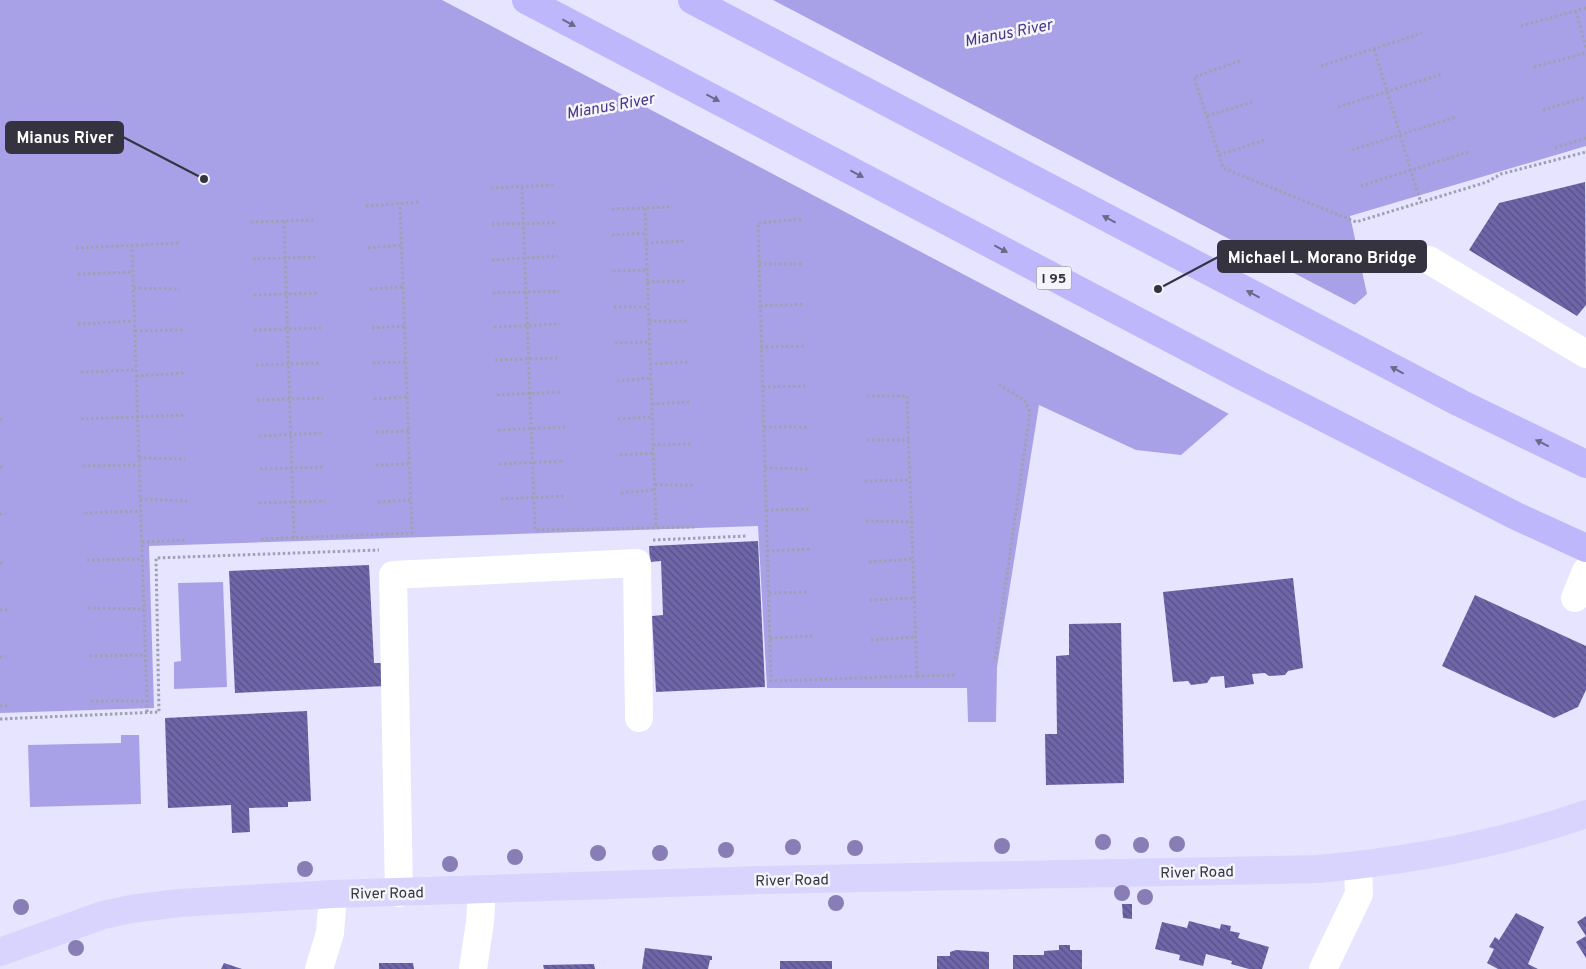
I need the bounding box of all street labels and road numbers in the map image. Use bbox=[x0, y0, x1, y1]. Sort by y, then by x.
road number: I 95 bbox=[1036, 266, 1072, 290]
street label: River Road bbox=[1160, 863, 1234, 884]
street label: River Road bbox=[755, 871, 829, 892]
street label: River Road bbox=[350, 884, 424, 905]

